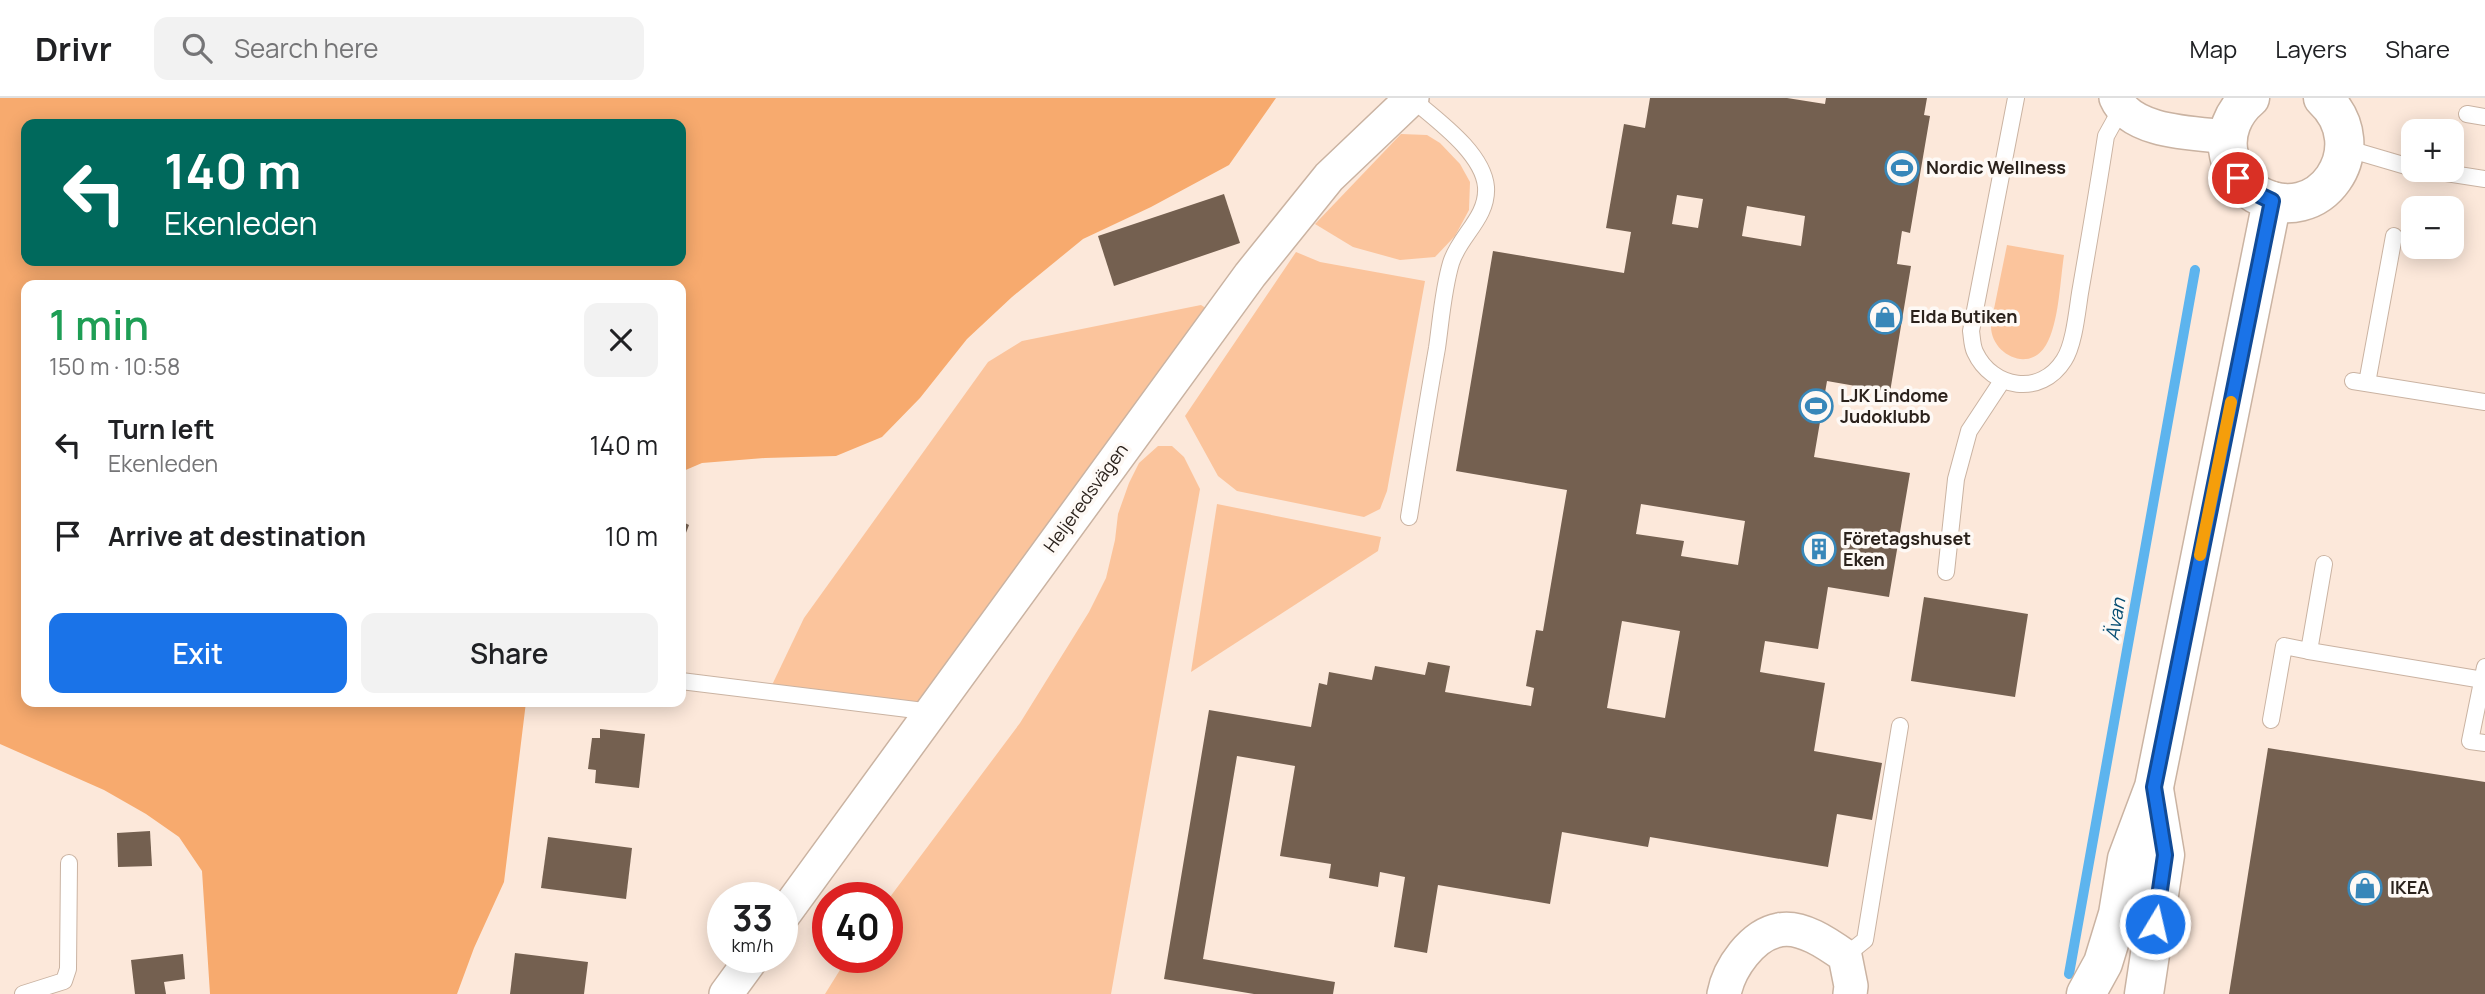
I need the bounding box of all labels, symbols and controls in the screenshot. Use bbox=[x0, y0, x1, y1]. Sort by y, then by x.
search box bbox=[154, 17, 644, 80]
text: Drivr bbox=[35, 26, 112, 71]
icon: search bbox=[178, 29, 216, 67]
text: Search here bbox=[234, 30, 378, 66]
text: Map bbox=[2190, 32, 2237, 65]
text: Layers bbox=[2275, 32, 2347, 65]
text: Share bbox=[2385, 32, 2450, 65]
map controls bbox=[2401, 119, 2464, 259]
button: + bbox=[2401, 119, 2464, 182]
text: 140 m bbox=[164, 137, 301, 204]
icon: left bbox=[49, 147, 140, 238]
pin bbox=[2208, 148, 2268, 208]
sports icon: Nordic Wellness bbox=[1883, 149, 1921, 187]
place label: Nordic Wellness bbox=[1926, 155, 2066, 179]
icon: arrive bbox=[2219, 159, 2257, 197]
button: − bbox=[2401, 196, 2464, 259]
text: Ekenleden bbox=[164, 201, 317, 245]
text: 1 min bbox=[49, 295, 149, 353]
shop icon: Elda Butiken bbox=[1866, 298, 1904, 336]
button: close bbox=[584, 303, 658, 377]
place label: Elda Butiken bbox=[1910, 304, 2017, 328]
text: 150 m · 10:58 bbox=[49, 350, 180, 382]
place label: LJK Lindome Judoklubb bbox=[1840, 383, 1949, 428]
sports icon: LJK Lindome Judoklubb bbox=[1797, 387, 1835, 425]
text: Turn left bbox=[108, 411, 215, 447]
icon: left bbox=[49, 426, 87, 464]
text: 140 m bbox=[589, 427, 658, 463]
street label: Heljeredsvägen bbox=[1038, 438, 1133, 557]
text: Ekenleden bbox=[108, 447, 218, 479]
icon: arrive bbox=[49, 517, 87, 555]
text: Arrive at destination bbox=[108, 518, 366, 554]
text: 10 m bbox=[605, 518, 658, 554]
place label: Företagshuset Eken bbox=[1843, 526, 1971, 571]
building icon: Företagshuset Eken bbox=[1800, 530, 1838, 568]
water label: Ävan bbox=[2099, 595, 2132, 642]
button: Exit bbox=[49, 613, 347, 693]
button: Share bbox=[361, 613, 658, 693]
shop icon: IKEA bbox=[2346, 869, 2384, 907]
place label: IKEA bbox=[2390, 875, 2429, 899]
speed limit sign: 40 bbox=[812, 882, 903, 973]
position arrow bbox=[2118, 887, 2192, 961]
text: 33 bbox=[732, 894, 773, 942]
text: km/h bbox=[732, 933, 773, 957]

